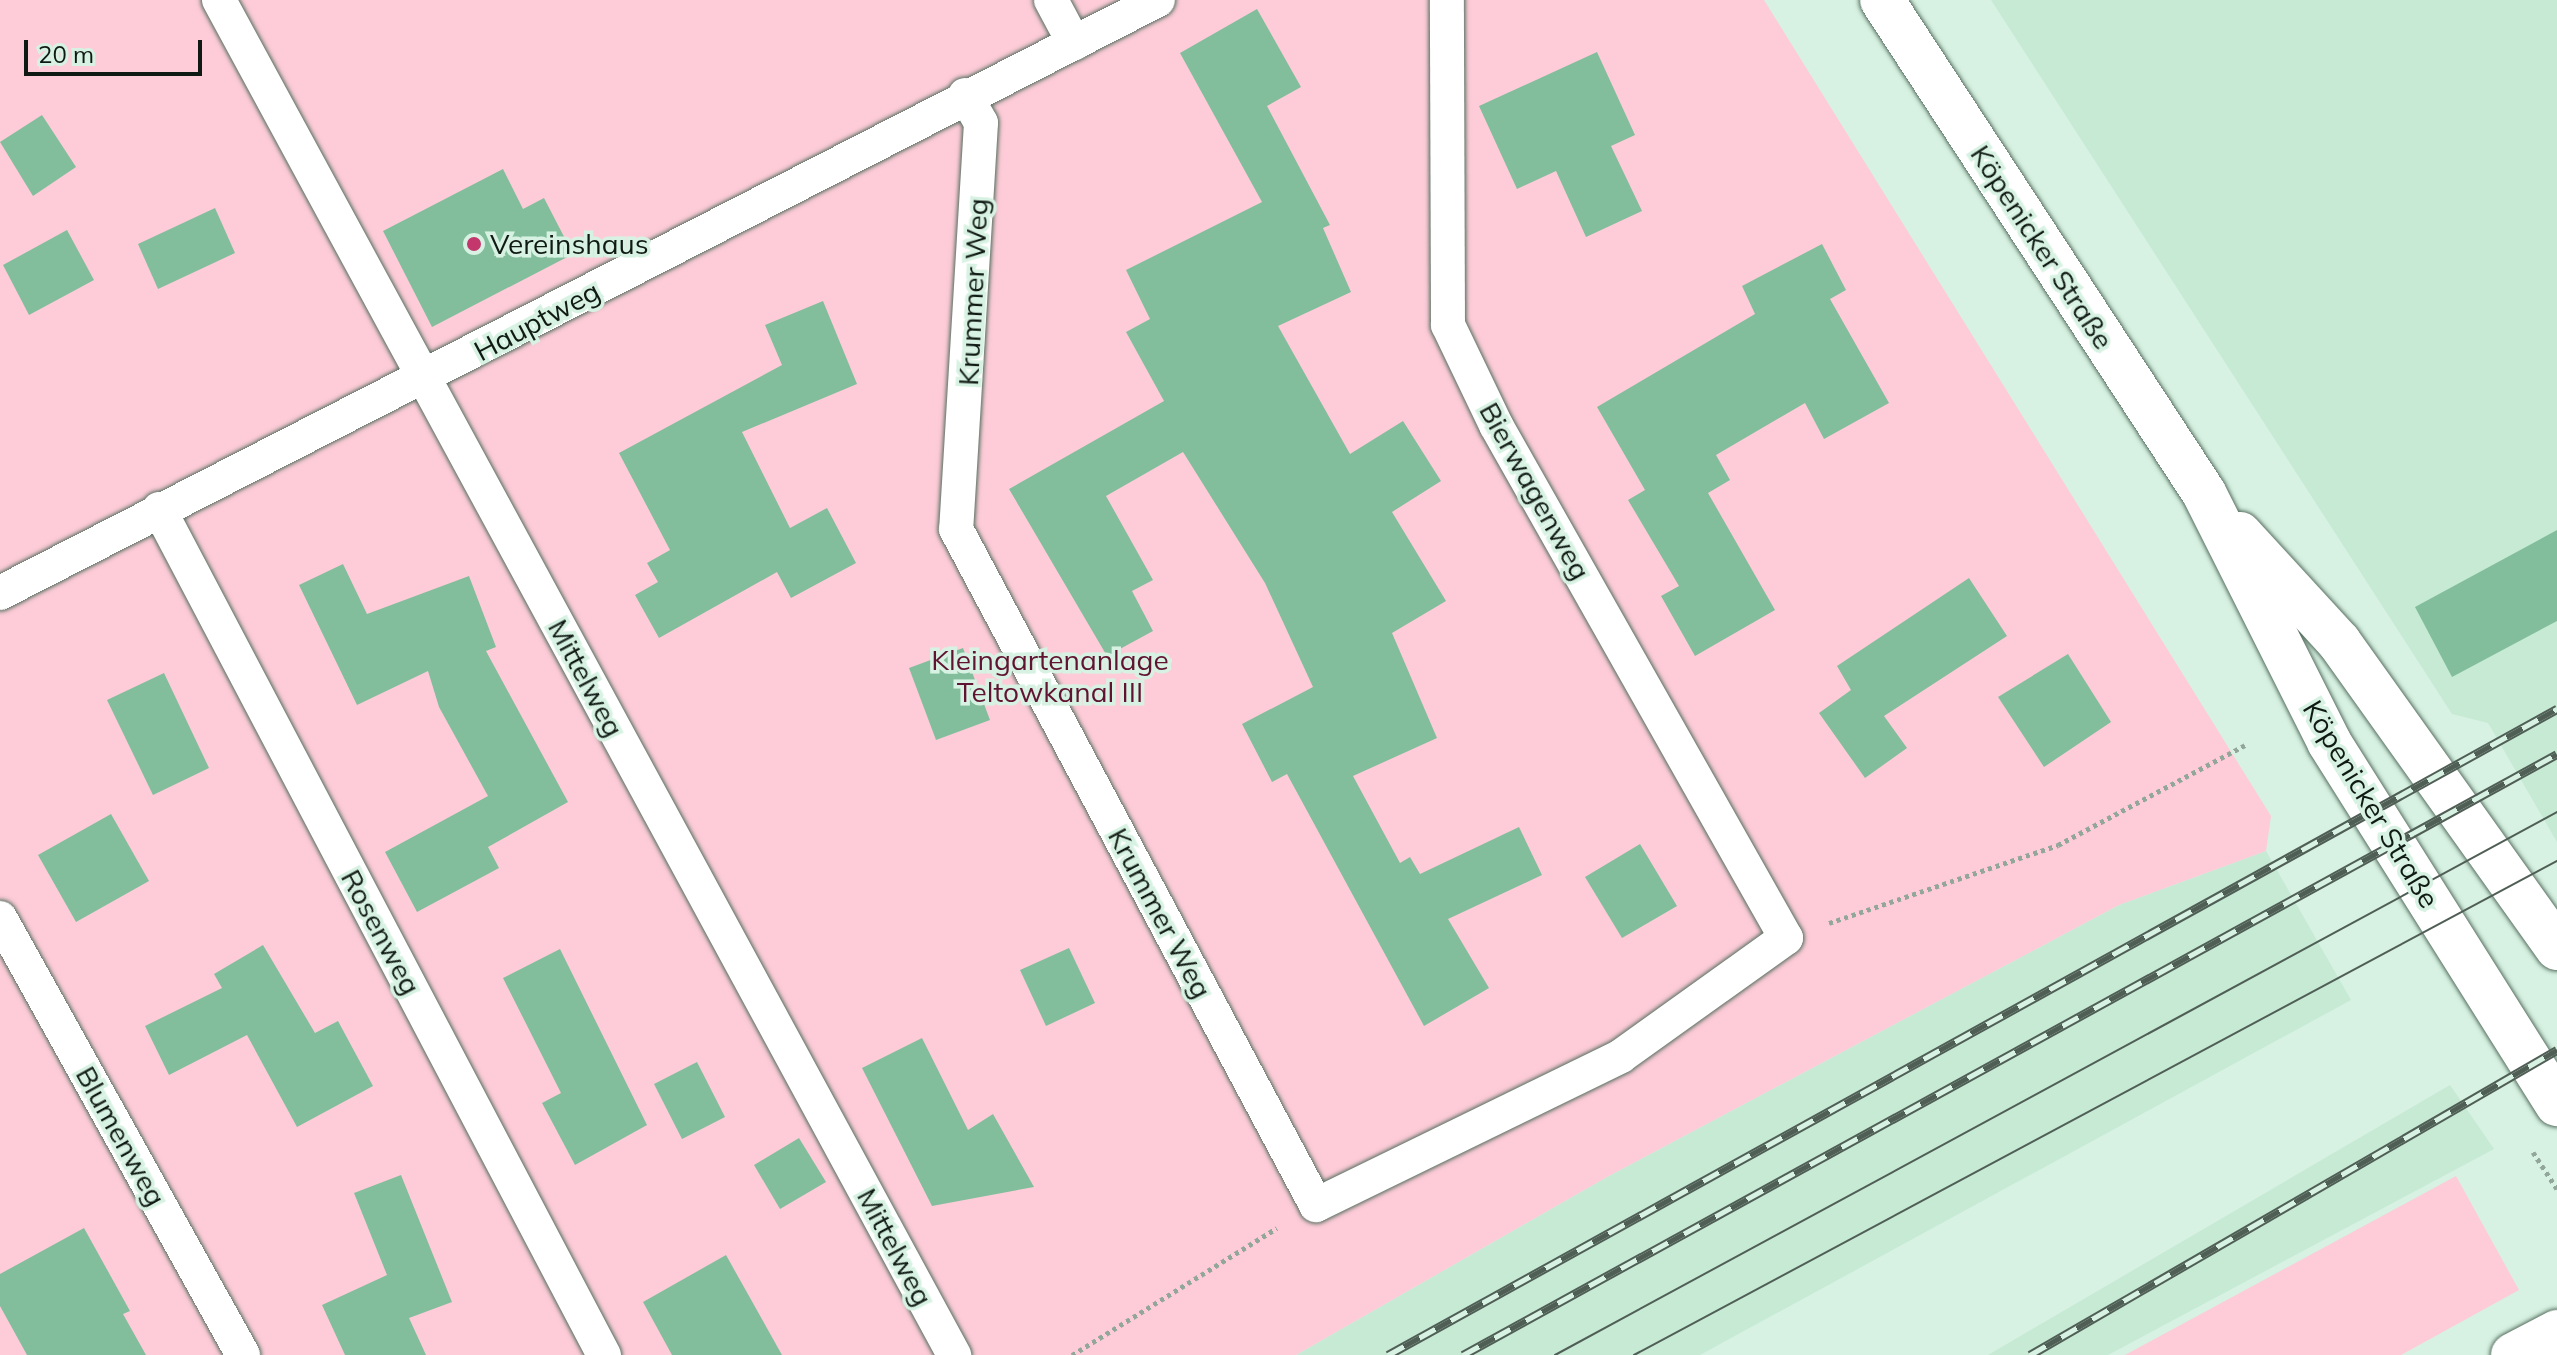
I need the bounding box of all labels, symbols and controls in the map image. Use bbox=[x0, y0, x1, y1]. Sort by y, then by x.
scale bar bbox=[28, 24, 206, 74]
text: 20 m bbox=[38, 39, 94, 69]
street label: Köpenicker Straße bbox=[1964, 139, 2120, 355]
street label: Krummer Weg bbox=[951, 197, 995, 387]
place label: Vereinshaus bbox=[490, 227, 649, 261]
marker: Vereinshaus bbox=[465, 235, 483, 253]
street label: Hauptweg bbox=[469, 274, 605, 368]
street label: Bierwagenweg bbox=[1472, 397, 1598, 585]
street label: Mittelweg bbox=[541, 614, 631, 742]
park label: Kleingartenanlage Teltowkanal III bbox=[931, 643, 1169, 709]
street label: Köpenicker Straße bbox=[2296, 694, 2446, 914]
street label: Krummer Weg bbox=[1101, 822, 1219, 1004]
street label: Rosenweg bbox=[334, 864, 428, 1000]
street label: Blumenweg bbox=[69, 1060, 173, 1212]
street label: Mittelweg bbox=[850, 1183, 940, 1311]

